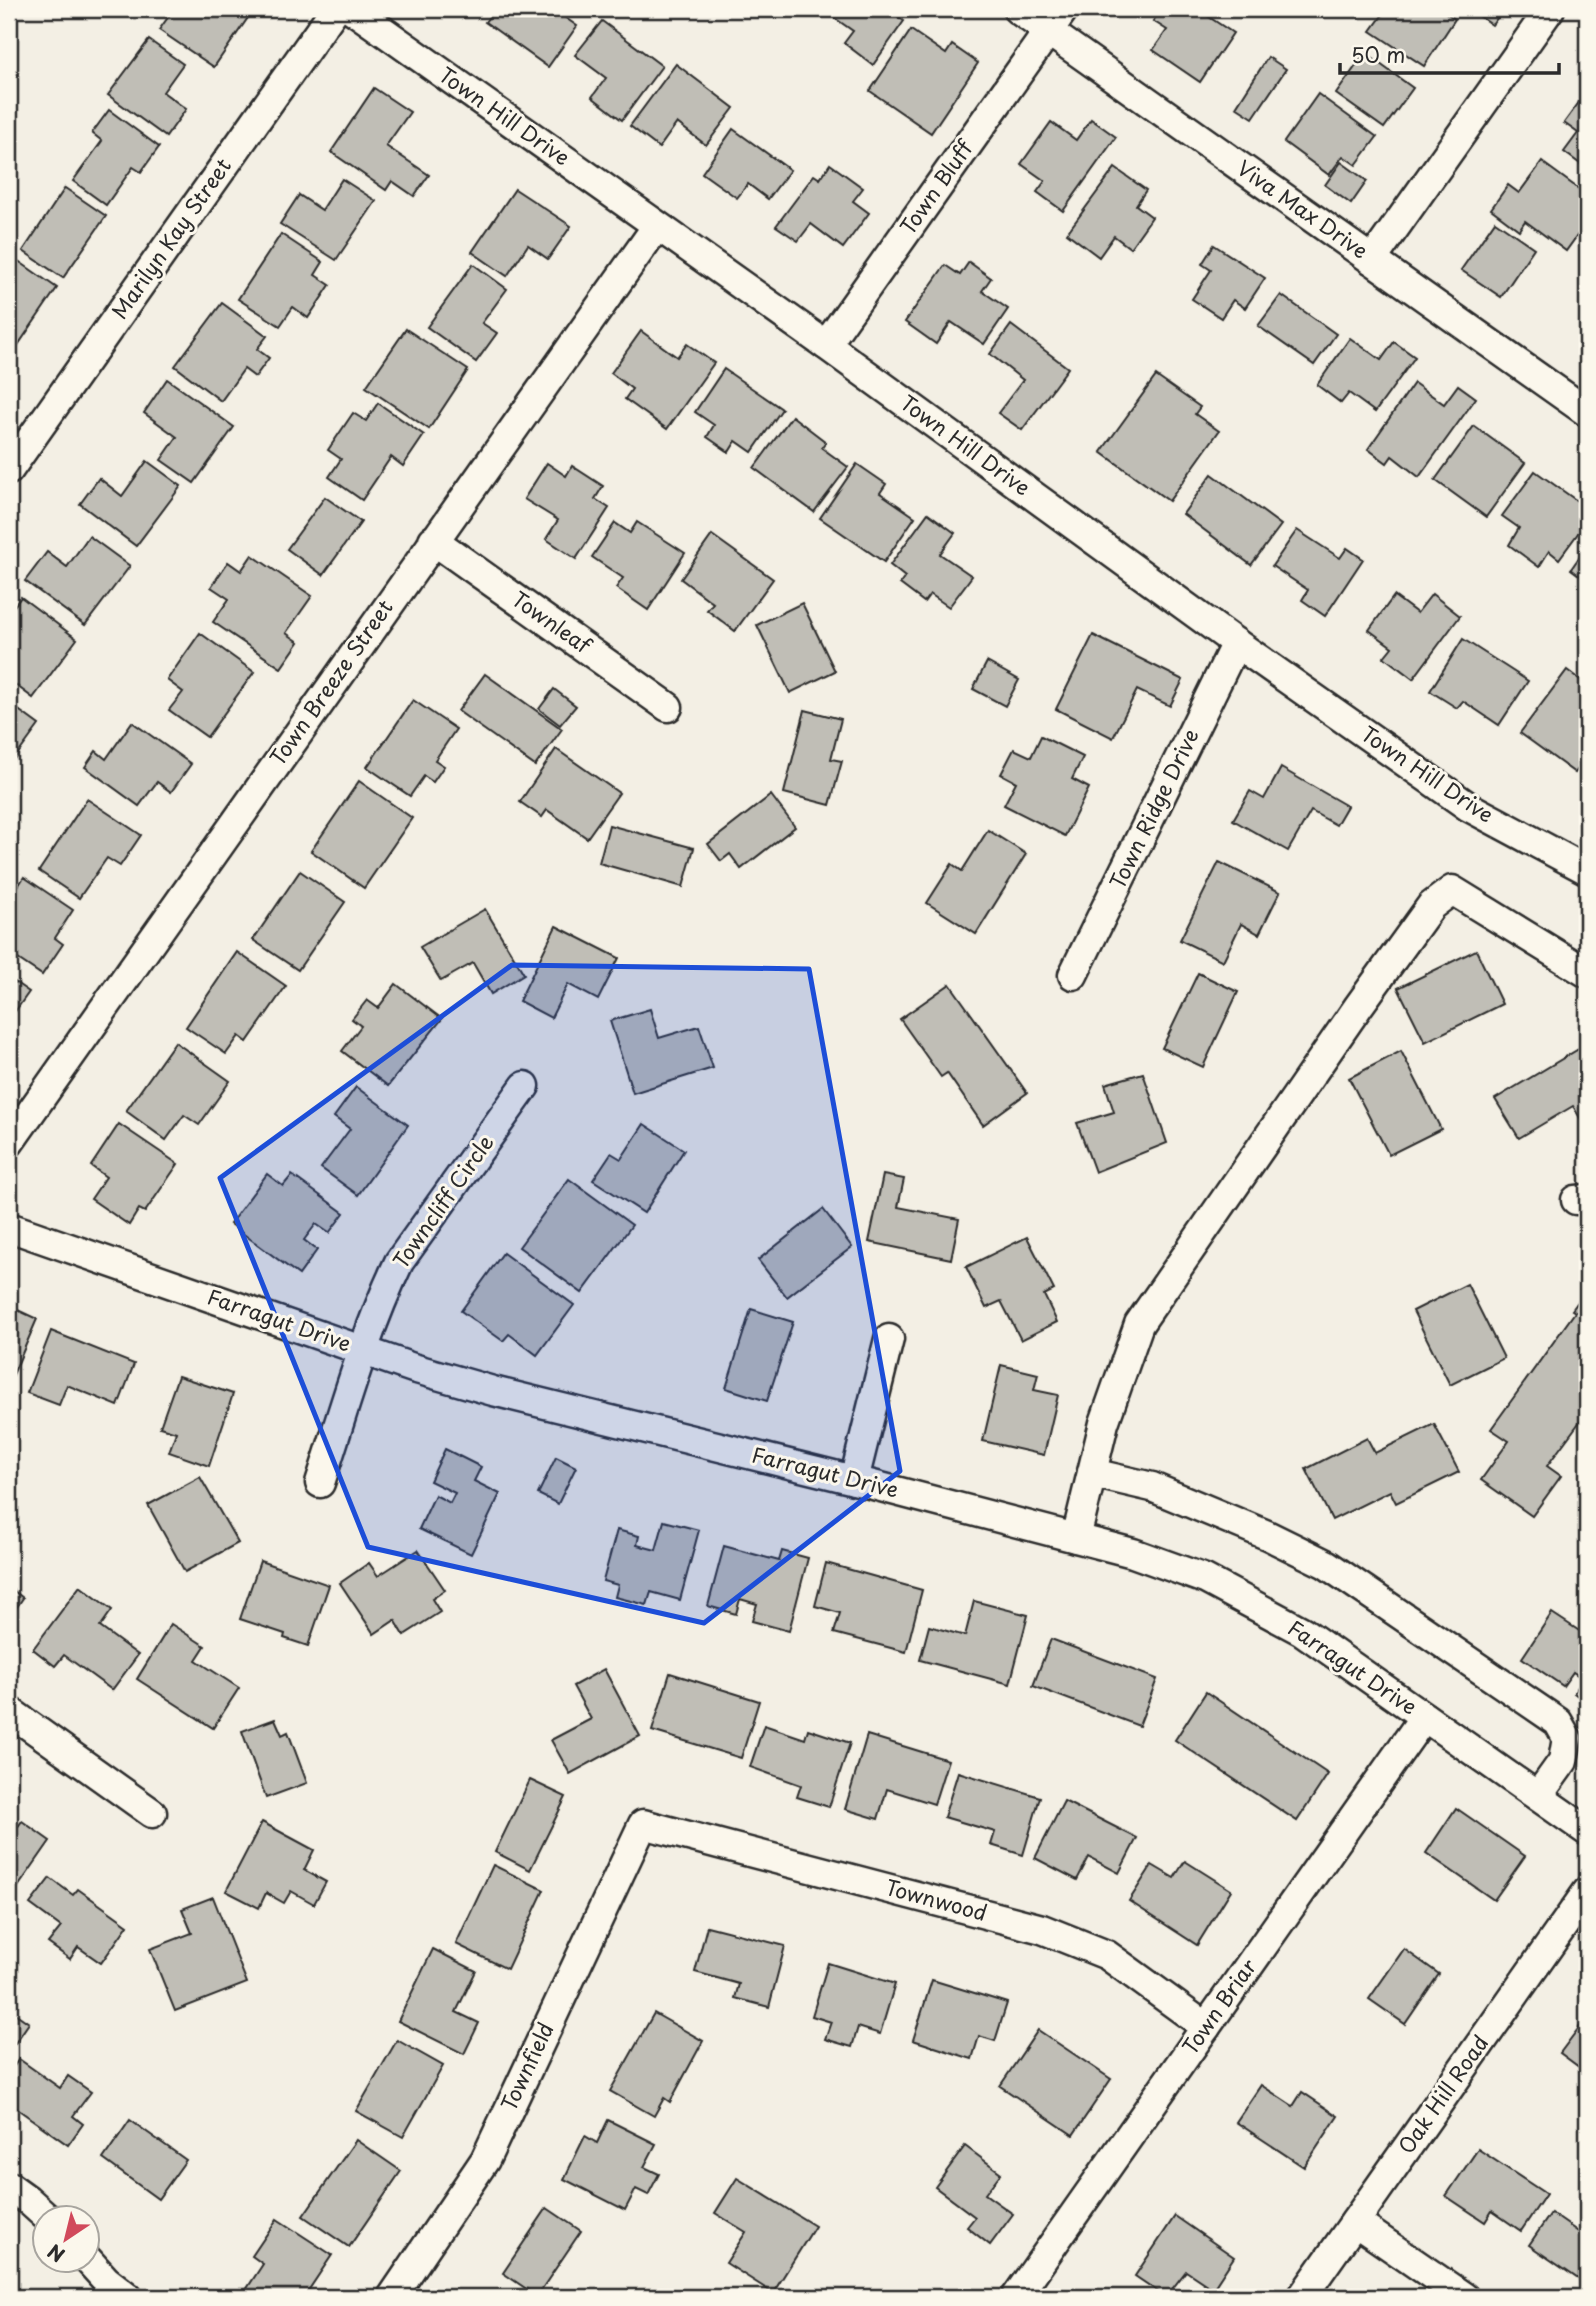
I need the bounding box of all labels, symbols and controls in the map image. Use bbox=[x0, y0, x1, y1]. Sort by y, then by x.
scale bar bbox=[1340, 32, 1559, 76]
text: 50 m bbox=[1351, 38, 1405, 70]
street label: Town Hill Drive bbox=[433, 58, 577, 172]
street label: Town Bluff bbox=[891, 132, 980, 240]
street label: Marilyn Kay Street bbox=[103, 151, 238, 325]
street label: Viva Max Drive bbox=[1231, 151, 1375, 266]
street label: Town Hill Drive bbox=[895, 386, 1038, 502]
street label: Townleaf bbox=[506, 582, 599, 661]
street label: Town Breeze Street bbox=[261, 592, 400, 771]
street label: Town Hill Drive bbox=[1356, 717, 1501, 830]
street label: Town Ridge Drive bbox=[1101, 723, 1206, 894]
street label: Towncliff Circle bbox=[384, 1127, 500, 1274]
street label: Farragut Drive bbox=[204, 1280, 356, 1359]
street label: Farragut Drive bbox=[749, 1437, 902, 1505]
street label: Farragut Drive bbox=[1282, 1611, 1424, 1722]
street label: Townwood bbox=[882, 1870, 991, 1928]
street label: Town Briar bbox=[1174, 1951, 1263, 2060]
street label: Townfield bbox=[492, 2017, 560, 2115]
street label: Oak Hill Road bbox=[1390, 2028, 1495, 2160]
north arrow bbox=[32, 2204, 102, 2274]
text: N bbox=[41, 2238, 70, 2270]

